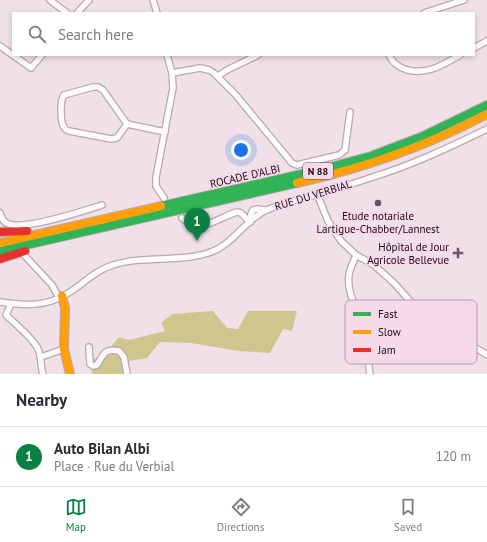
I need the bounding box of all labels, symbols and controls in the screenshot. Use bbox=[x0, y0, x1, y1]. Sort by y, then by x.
search box bbox=[12, 12, 475, 56]
icon: search bbox=[26, 23, 48, 45]
text: Search here bbox=[58, 25, 134, 44]
your location bbox=[231, 140, 251, 160]
street label: ROCADE D'ALBI bbox=[209, 161, 281, 191]
road number: N 88 bbox=[303, 163, 333, 179]
street label: RUE DU VERBIAL bbox=[273, 177, 354, 213]
marker: Etude notariale Lartigue-Chabber/Lannest bbox=[373, 198, 383, 208]
pin: 1 bbox=[184, 208, 210, 241]
place label: Etude notariale Lartigue-Chabber/Lannest bbox=[317, 209, 440, 236]
place label: Hôpital de Jour Agricole Bellevue bbox=[367, 240, 449, 267]
marker: Hôpital de Jour Agricole Bellevue bbox=[452, 247, 464, 259]
legend bbox=[345, 300, 477, 364]
text: Fast bbox=[378, 307, 398, 321]
text: Slow bbox=[378, 325, 401, 339]
text: Jam bbox=[377, 343, 396, 357]
text: Nearby bbox=[16, 389, 67, 411]
text: Auto Bilan Albi bbox=[54, 439, 150, 458]
text: 1 bbox=[25, 448, 33, 465]
text: 120 m bbox=[436, 448, 471, 465]
text: Place · Rue du Verbial bbox=[54, 458, 174, 475]
tab: Map bbox=[65, 496, 87, 534]
tab: Directions bbox=[217, 496, 264, 534]
tab: Saved bbox=[394, 496, 422, 534]

